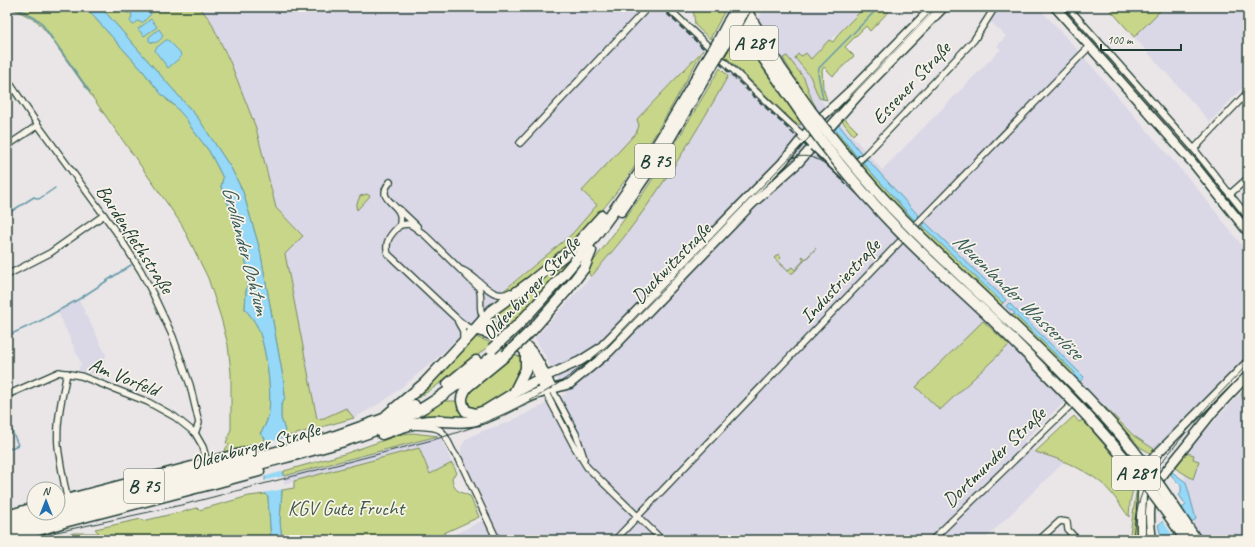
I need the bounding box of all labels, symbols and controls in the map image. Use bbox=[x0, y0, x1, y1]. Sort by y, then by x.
road number: A 281 bbox=[730, 26, 778, 60]
scale bar bbox=[1101, 26, 1181, 52]
text: 100 m bbox=[1107, 32, 1134, 48]
street label: Essener Straße bbox=[866, 35, 957, 130]
road number: B 75 bbox=[635, 144, 675, 178]
street label: Bardenflethstraße bbox=[90, 180, 180, 299]
water label: Grollander Ochtum bbox=[216, 183, 276, 319]
street label: Duckwitzstraße bbox=[626, 216, 717, 309]
water label: Neuenlander Wasserlöse bbox=[947, 227, 1091, 367]
street label: Oldenburger Straße bbox=[477, 230, 586, 345]
street label: Industriestraße bbox=[794, 232, 887, 329]
street label: Am Vorfeld bbox=[85, 352, 165, 403]
street label: Dortmunder Straße bbox=[937, 401, 1052, 512]
street label: Oldenburger Straße bbox=[188, 416, 324, 475]
road number: A 281 bbox=[1112, 456, 1160, 490]
road number: B 75 bbox=[124, 469, 164, 503]
north arrow bbox=[26, 481, 66, 521]
text: N bbox=[43, 484, 52, 498]
park label: KGV Gute Frucht bbox=[288, 496, 407, 521]

